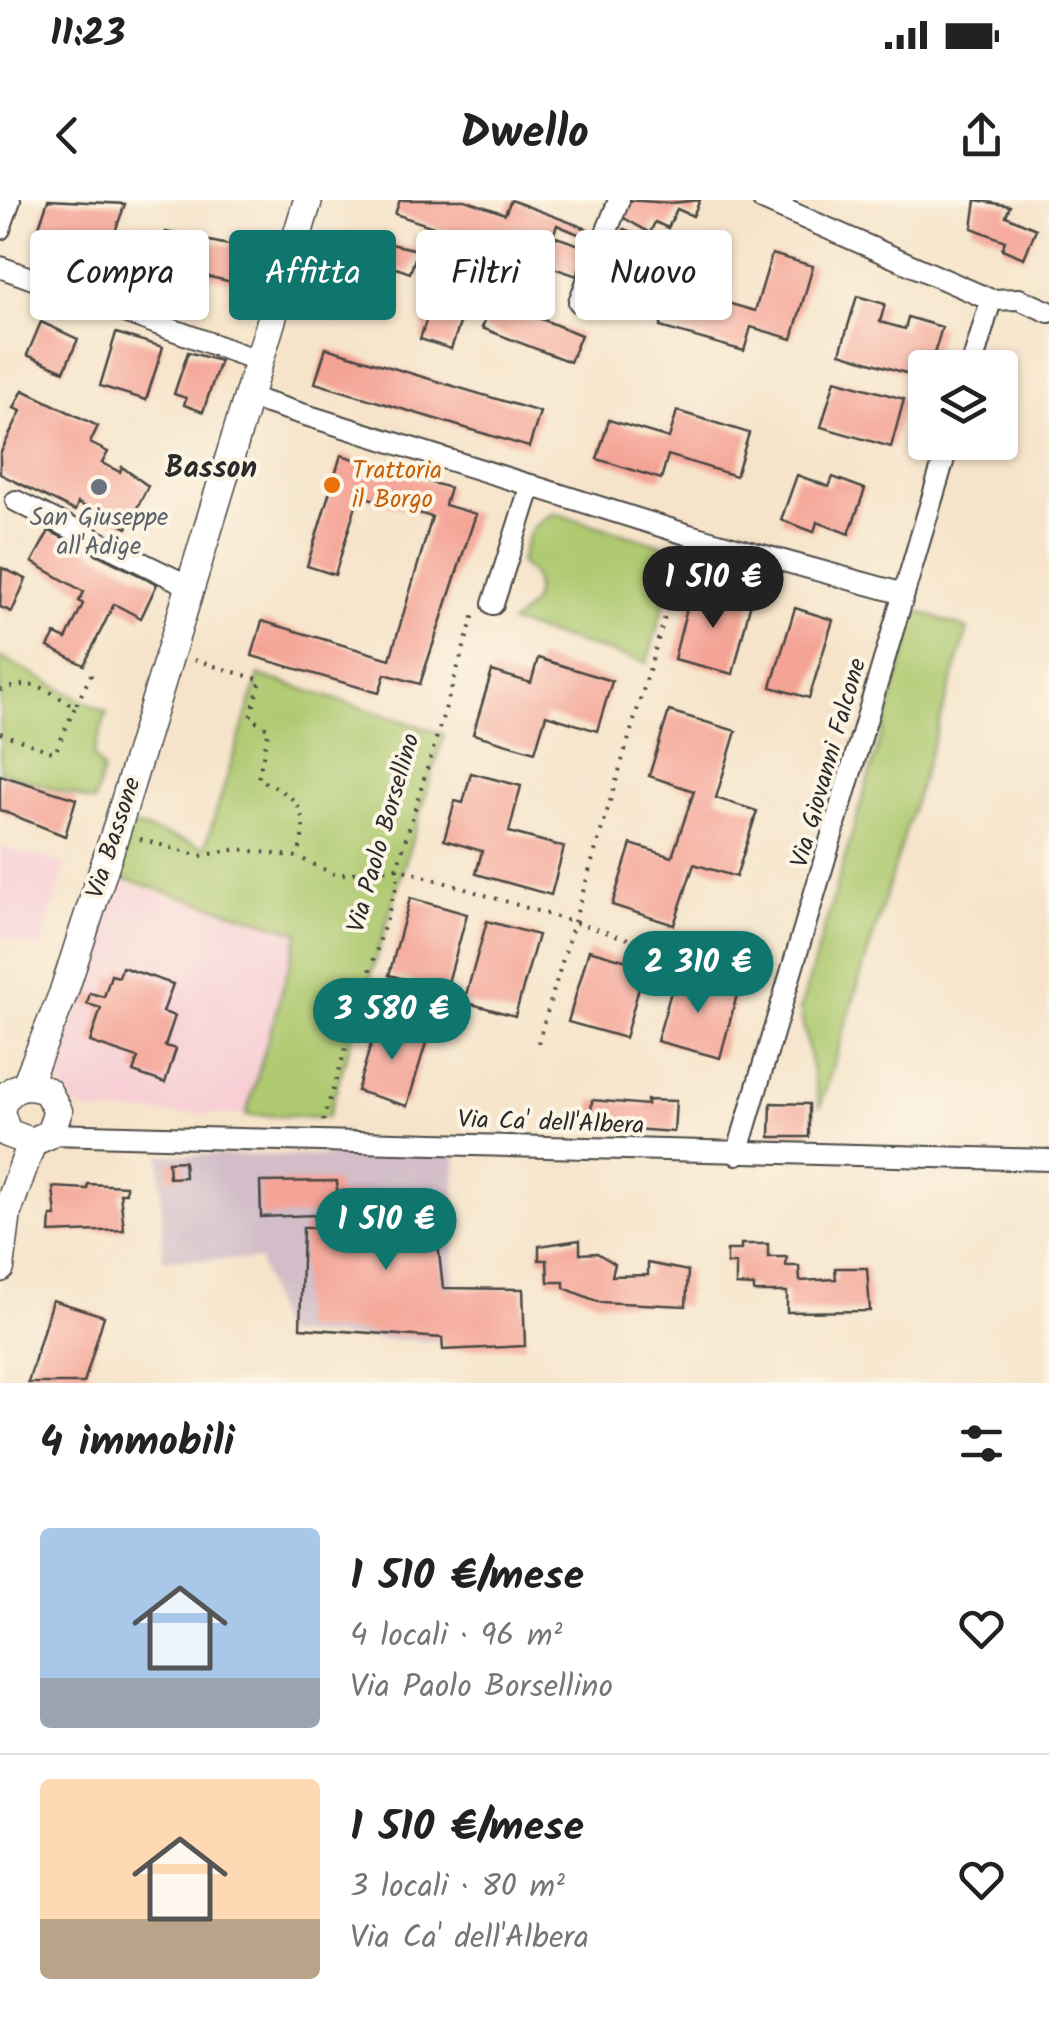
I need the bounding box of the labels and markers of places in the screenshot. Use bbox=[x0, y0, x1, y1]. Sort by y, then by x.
place label: Trattoria il Borgo bbox=[352, 451, 442, 520]
marker: Trattoria il Borgo bbox=[321, 474, 343, 496]
marker: San Giuseppe all'Adige bbox=[88, 476, 110, 498]
place label: San Giuseppe all'Adige bbox=[30, 498, 168, 567]
pin: 1 510 € bbox=[621, 546, 805, 631]
pin: 2 310 € bbox=[606, 931, 790, 1016]
pin: 3 580 € bbox=[300, 978, 484, 1063]
pin: 1 510 € bbox=[294, 1188, 478, 1273]

